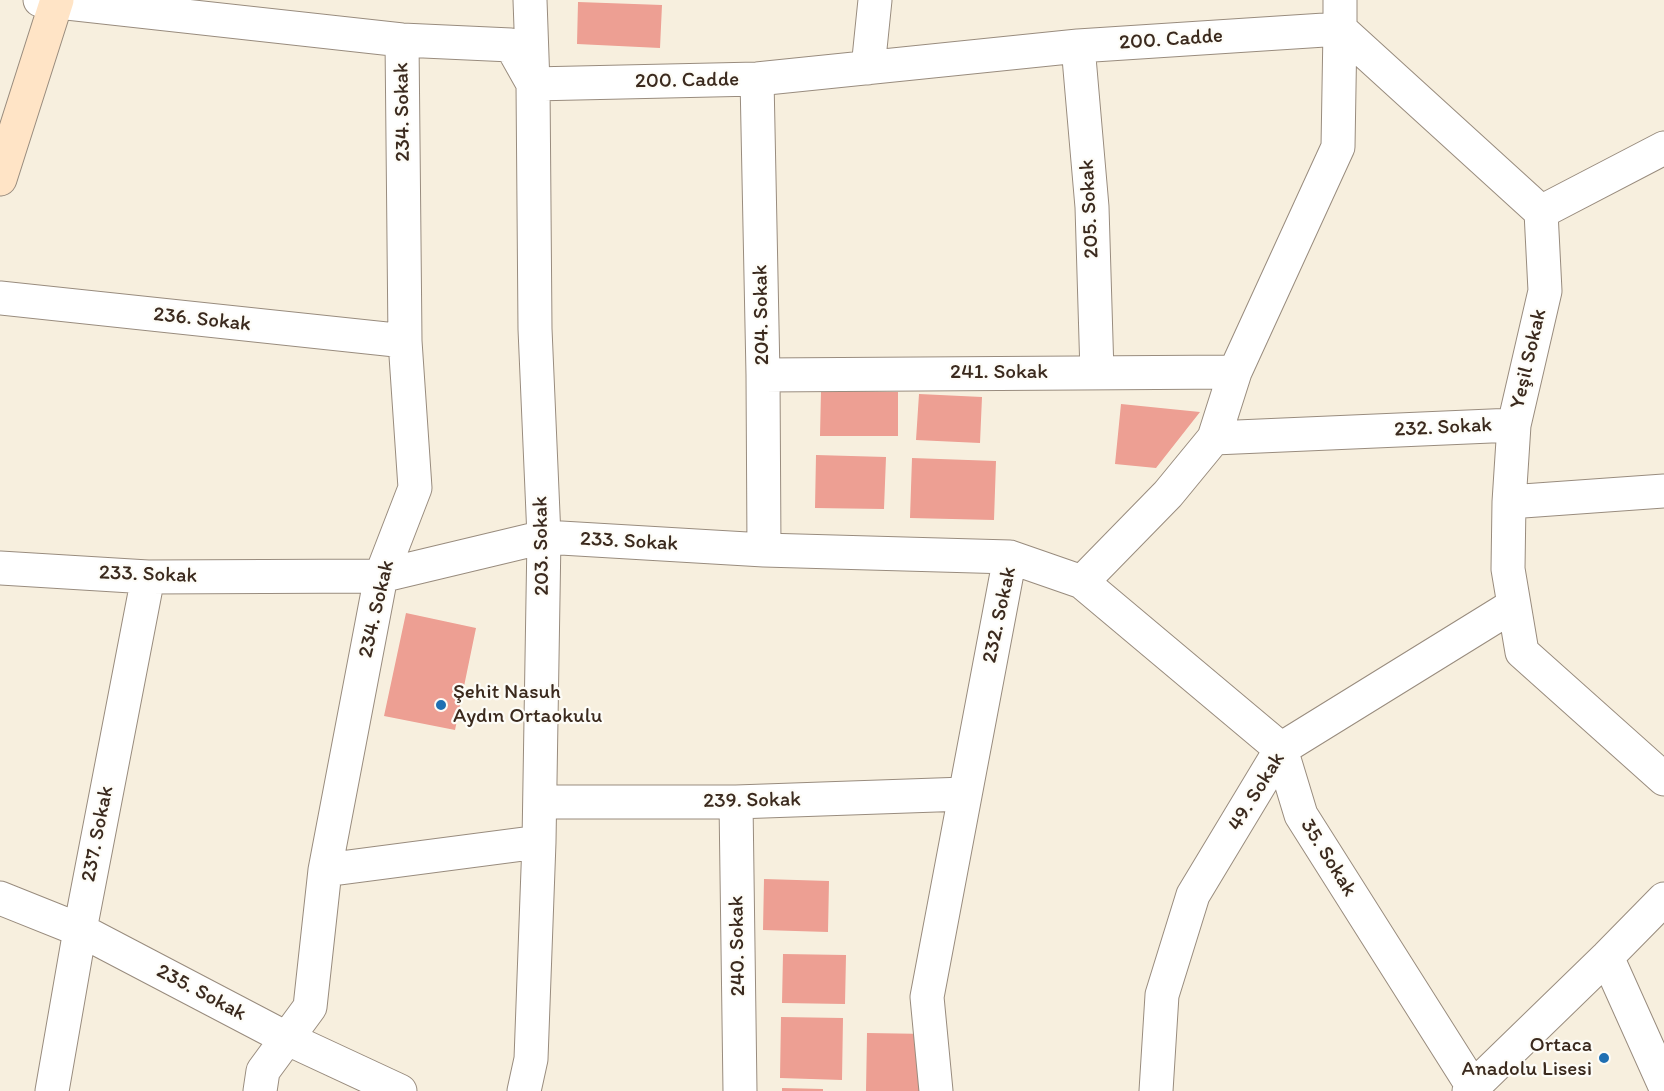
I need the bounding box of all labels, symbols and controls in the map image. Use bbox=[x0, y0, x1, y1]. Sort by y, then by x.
street label: 200. Cadde bbox=[1118, 24, 1224, 56]
street label: 234. Sokak bbox=[390, 62, 416, 162]
street label: 200. Cadde bbox=[635, 67, 739, 95]
street label: 205. Sokak bbox=[1075, 159, 1105, 259]
street label: 204. Sokak bbox=[749, 264, 775, 366]
street label: 236. Sokak bbox=[152, 302, 252, 338]
street label: Yeşil Sokak bbox=[1505, 307, 1553, 411]
street label: 241. Sokak bbox=[950, 360, 1048, 386]
street label: 232. Sokak bbox=[1393, 413, 1493, 443]
street label: 203. Sokak bbox=[529, 496, 555, 596]
street label: 233. Sokak bbox=[579, 527, 679, 557]
street label: 234. Sokak bbox=[354, 558, 400, 660]
street label: 233. Sokak bbox=[98, 561, 198, 589]
street label: 232. Sokak bbox=[978, 565, 1022, 665]
place label: Şehit Nasuh Aydın Ortaokulu bbox=[453, 680, 602, 730]
marker: Şehit Nasuh Aydın Ortaokulu bbox=[434, 698, 448, 712]
street label: 49. Sokak bbox=[1223, 748, 1291, 836]
street label: 237. Sokak bbox=[76, 784, 120, 884]
street label: 239. Sokak bbox=[703, 788, 801, 814]
street label: 35. Sokak bbox=[1294, 815, 1362, 901]
street label: 240. Sokak bbox=[725, 895, 751, 997]
street label: 235. Sokak bbox=[152, 959, 250, 1027]
place label: Ortaca Anadolu Lisesi bbox=[1462, 1033, 1592, 1083]
marker: Ortaca Anadolu Lisesi bbox=[1597, 1051, 1611, 1065]

